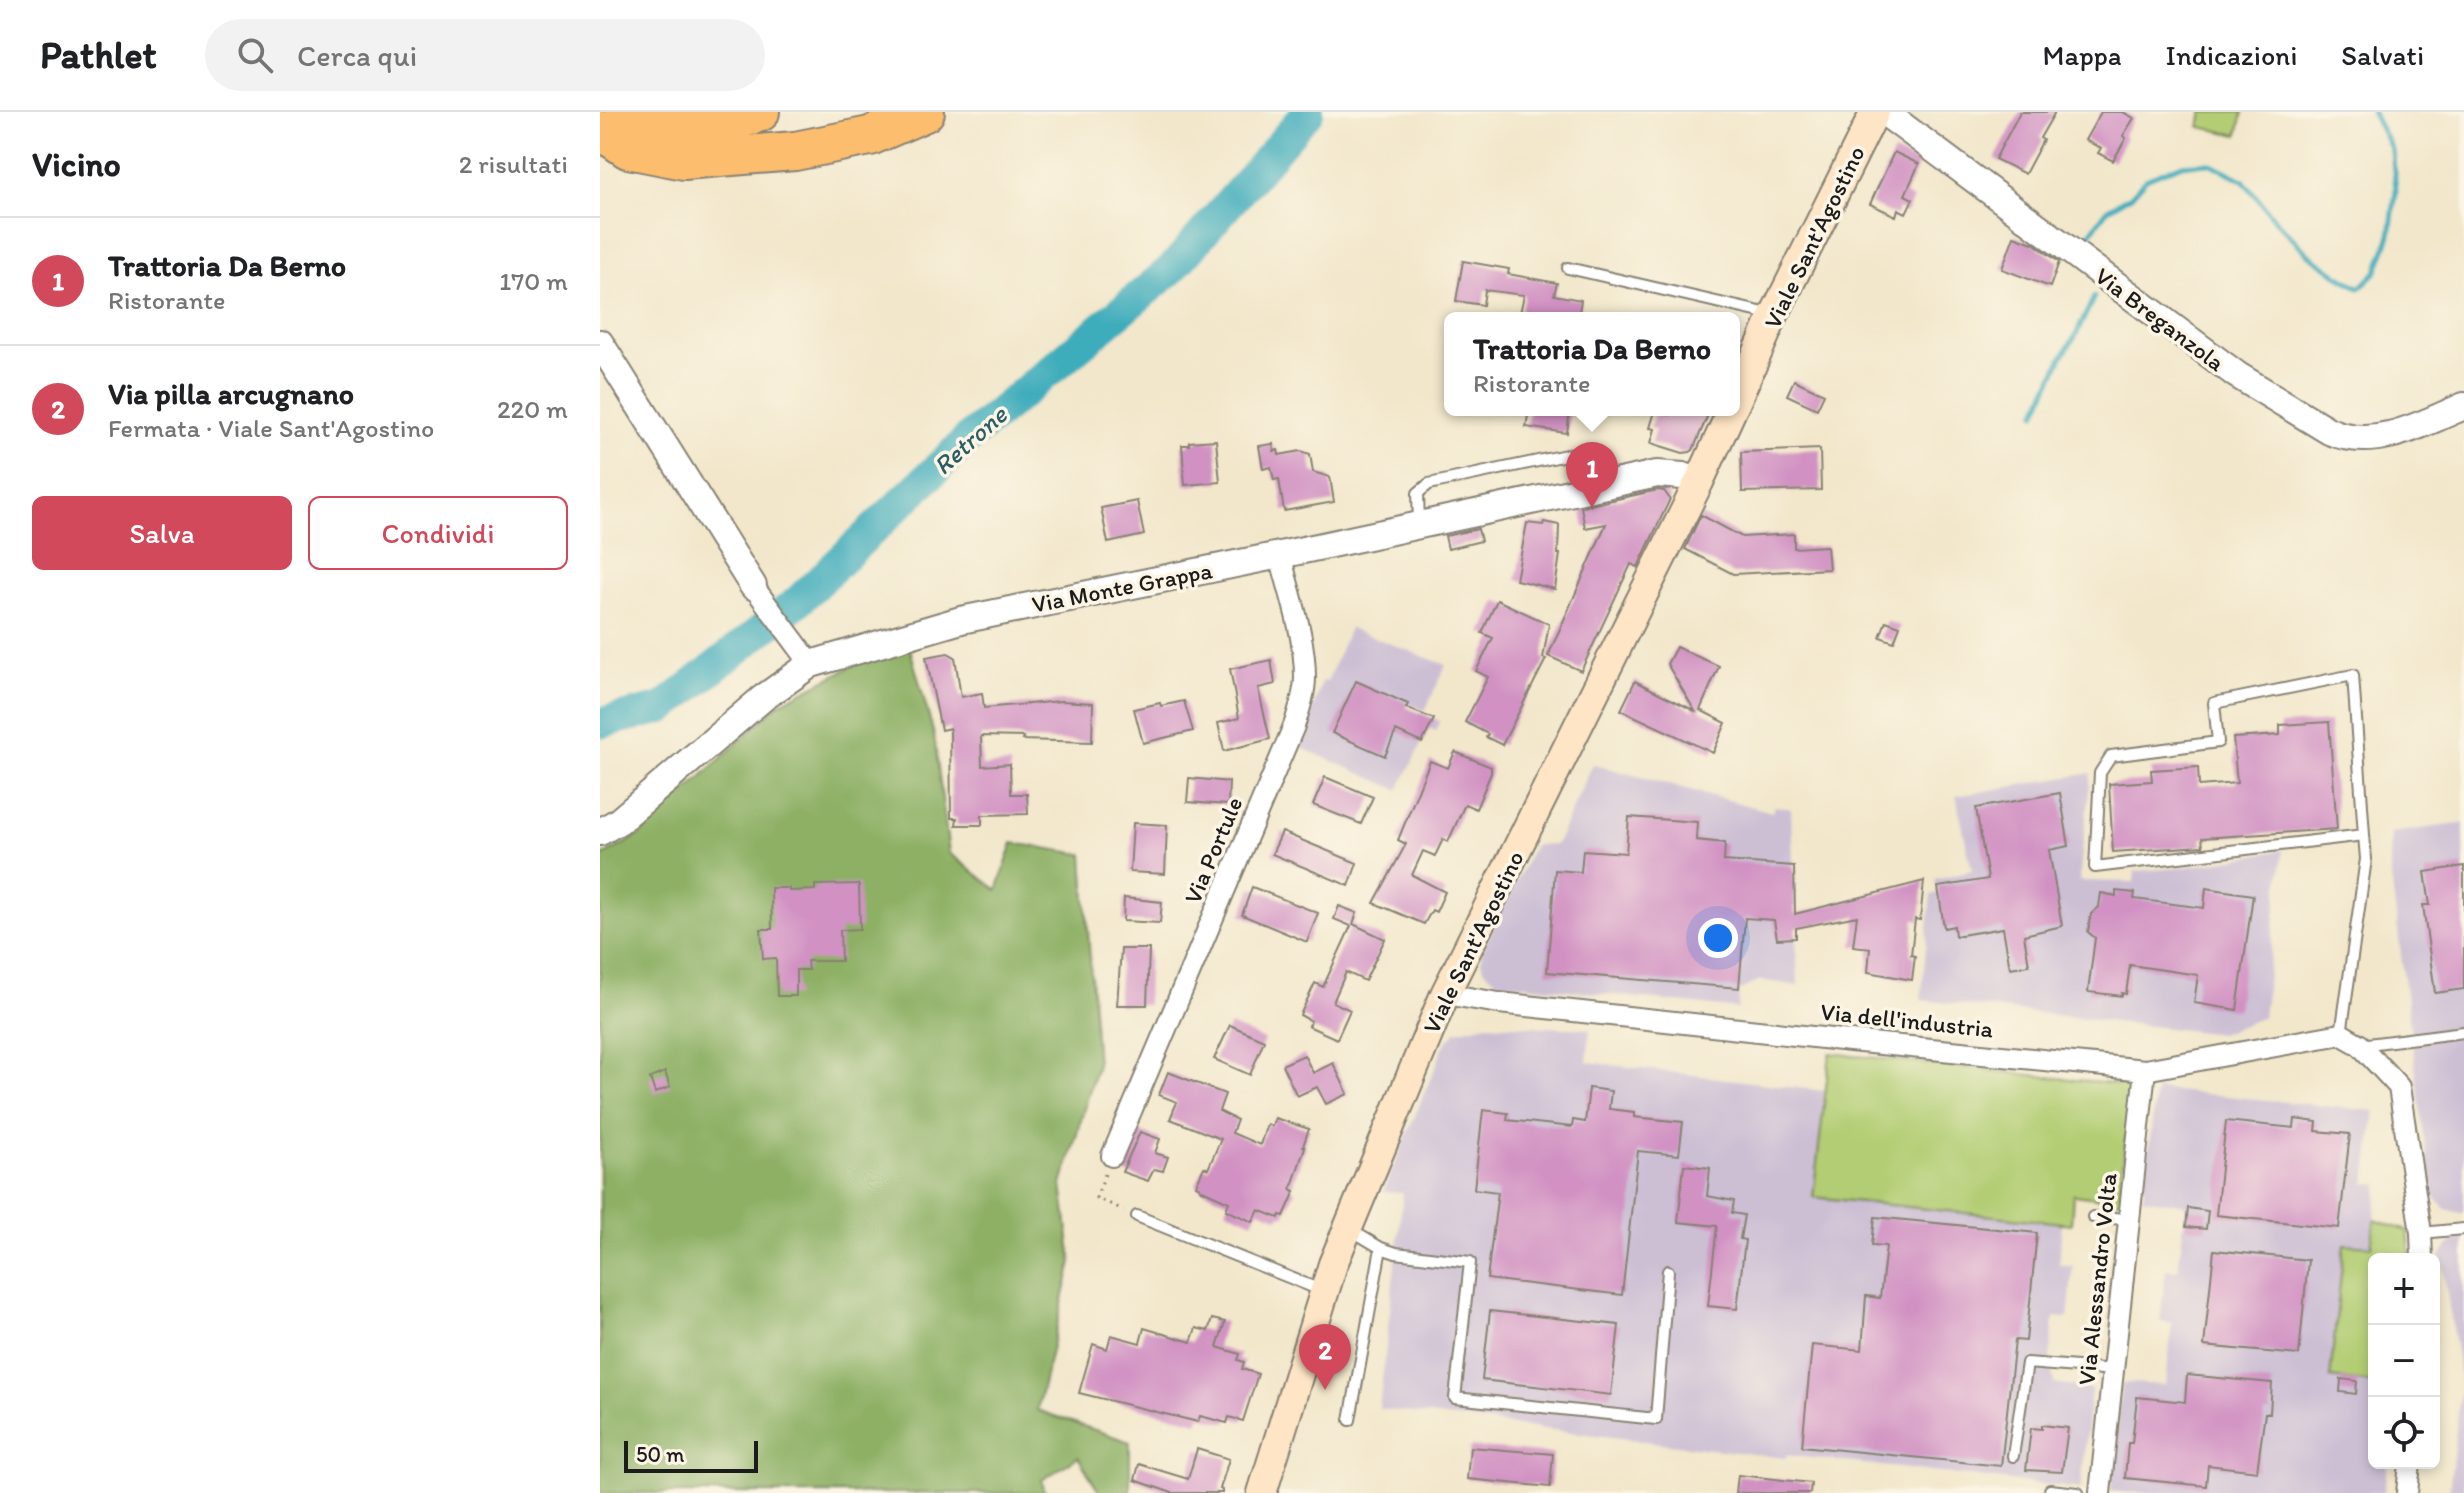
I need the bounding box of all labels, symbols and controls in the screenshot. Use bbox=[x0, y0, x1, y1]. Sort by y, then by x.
search box bbox=[205, 19, 765, 91]
text: Pathlet bbox=[40, 32, 157, 78]
icon: search bbox=[233, 33, 277, 77]
text: Cerca qui bbox=[297, 37, 417, 74]
text: Mappa bbox=[2043, 38, 2122, 72]
text: Indicazioni bbox=[2166, 38, 2297, 72]
text: Salvati bbox=[2341, 38, 2424, 72]
street label: Viale Sant'Agostino bbox=[1757, 141, 1871, 333]
text: Vicino bbox=[32, 144, 121, 185]
text: 2 risultati bbox=[459, 148, 568, 180]
text: Trattoria Da Berno bbox=[108, 247, 346, 284]
street label: Via Breganzola bbox=[2090, 261, 2231, 377]
text: 1 bbox=[52, 265, 64, 297]
text: 170 m bbox=[499, 265, 568, 297]
text: Ristorante bbox=[108, 284, 226, 316]
popup bbox=[1444, 312, 1740, 416]
text: Trattoria Da Berno bbox=[1473, 330, 1711, 367]
text: Ristorante bbox=[1473, 367, 1590, 399]
text: Via pilla arcugnano bbox=[108, 375, 354, 412]
text: 2 bbox=[51, 393, 65, 425]
text: 220 m bbox=[497, 393, 568, 425]
water label: Retrone bbox=[927, 398, 1014, 481]
text: Fermata · Viale Sant'Agostino bbox=[108, 412, 434, 444]
pin: 1 bbox=[1566, 442, 1618, 508]
button: Salva bbox=[32, 496, 292, 570]
button: Condividi bbox=[308, 496, 568, 570]
street label: Via Monte Grappa bbox=[1029, 555, 1215, 619]
street label: Via Portule bbox=[1178, 792, 1248, 908]
street label: Viale Sant'Agostino bbox=[1416, 846, 1530, 1038]
your location bbox=[1698, 918, 1738, 958]
street label: Via dell'industria bbox=[1819, 997, 1995, 1044]
street label: Via Alessandro Volta bbox=[2071, 1171, 2123, 1387]
map controls bbox=[2368, 1253, 2440, 1469]
button: + bbox=[2368, 1253, 2440, 1325]
pin: 2 bbox=[1299, 1324, 1351, 1390]
button: − bbox=[2368, 1325, 2440, 1397]
button: locate bbox=[2368, 1397, 2440, 1469]
scale bar bbox=[624, 1437, 758, 1473]
text: 50 m bbox=[636, 1441, 685, 1468]

